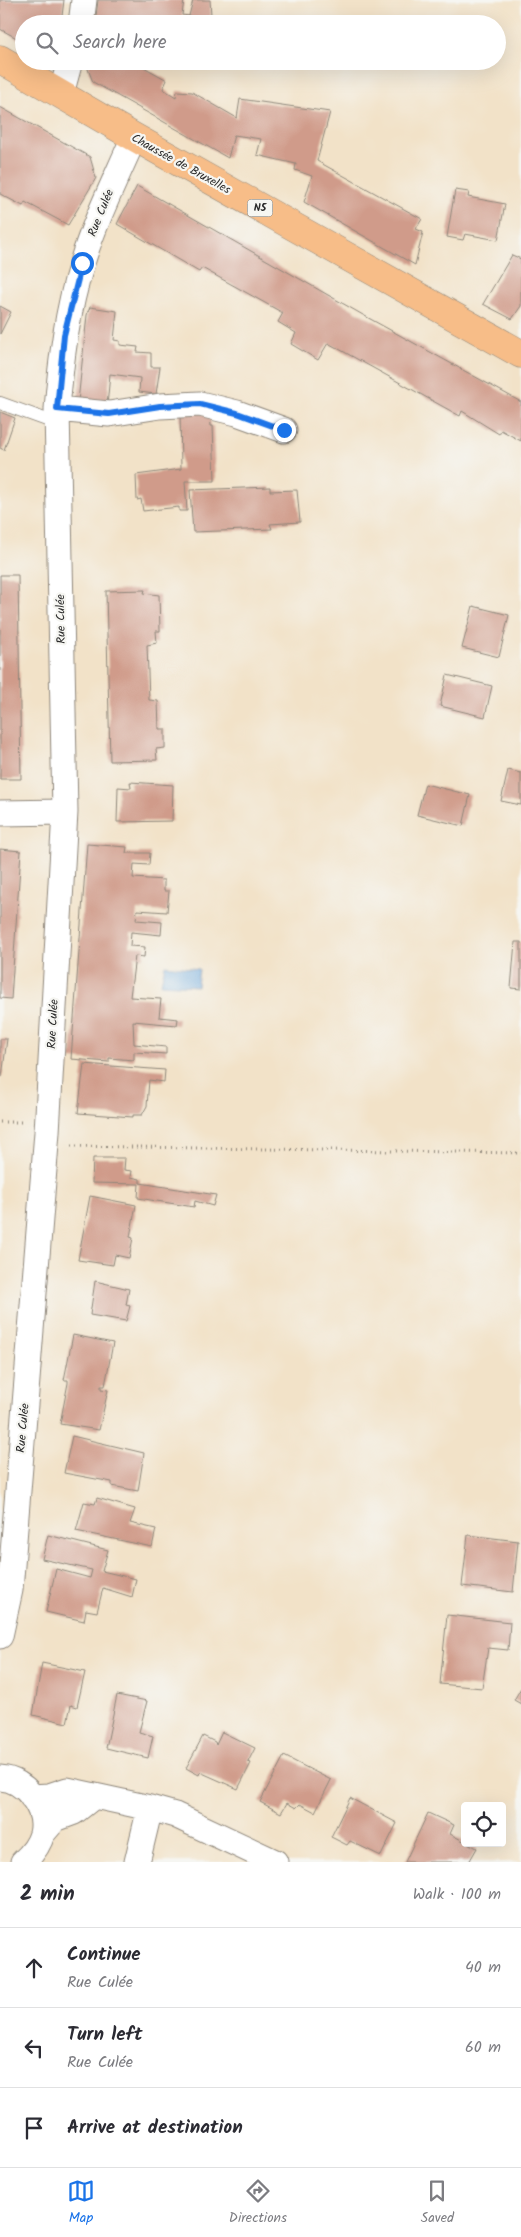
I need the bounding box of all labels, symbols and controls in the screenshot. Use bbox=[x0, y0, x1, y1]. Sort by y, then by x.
search box bbox=[15, 15, 506, 70]
text: Search here bbox=[73, 28, 167, 58]
icon: search bbox=[33, 29, 61, 57]
street label: Chaussée de Bruxelles bbox=[128, 129, 234, 199]
street label: Rue Culée bbox=[83, 186, 119, 240]
road number: N5 bbox=[248, 200, 272, 217]
route start bbox=[71, 252, 94, 275]
route end bbox=[273, 419, 296, 442]
street label: Rue Culée bbox=[51, 593, 71, 644]
street label: Rue Culée bbox=[42, 998, 64, 1049]
street label: Rue Culée bbox=[11, 1402, 35, 1454]
map controls bbox=[461, 1802, 506, 1847]
button: locate bbox=[461, 1802, 506, 1847]
text: 2 min bbox=[20, 1878, 75, 1911]
text: Walk · 100 m bbox=[413, 1882, 501, 1907]
text: Continue bbox=[67, 1940, 140, 1970]
icon: ahead bbox=[20, 1954, 48, 1982]
text: 40 m bbox=[465, 1955, 501, 1980]
text: Rue Culée bbox=[67, 1970, 133, 1995]
text: Turn left bbox=[67, 2020, 142, 2050]
icon: left bbox=[20, 2034, 48, 2062]
text: 60 m bbox=[465, 2035, 501, 2060]
text: Rue Culée bbox=[67, 2050, 133, 2075]
text: Arrive at destination bbox=[67, 2113, 243, 2143]
icon: arrive bbox=[20, 2114, 48, 2142]
tab: Map bbox=[67, 2177, 95, 2229]
tab: Directions bbox=[229, 2177, 287, 2229]
tab: Saved bbox=[421, 2177, 454, 2229]

